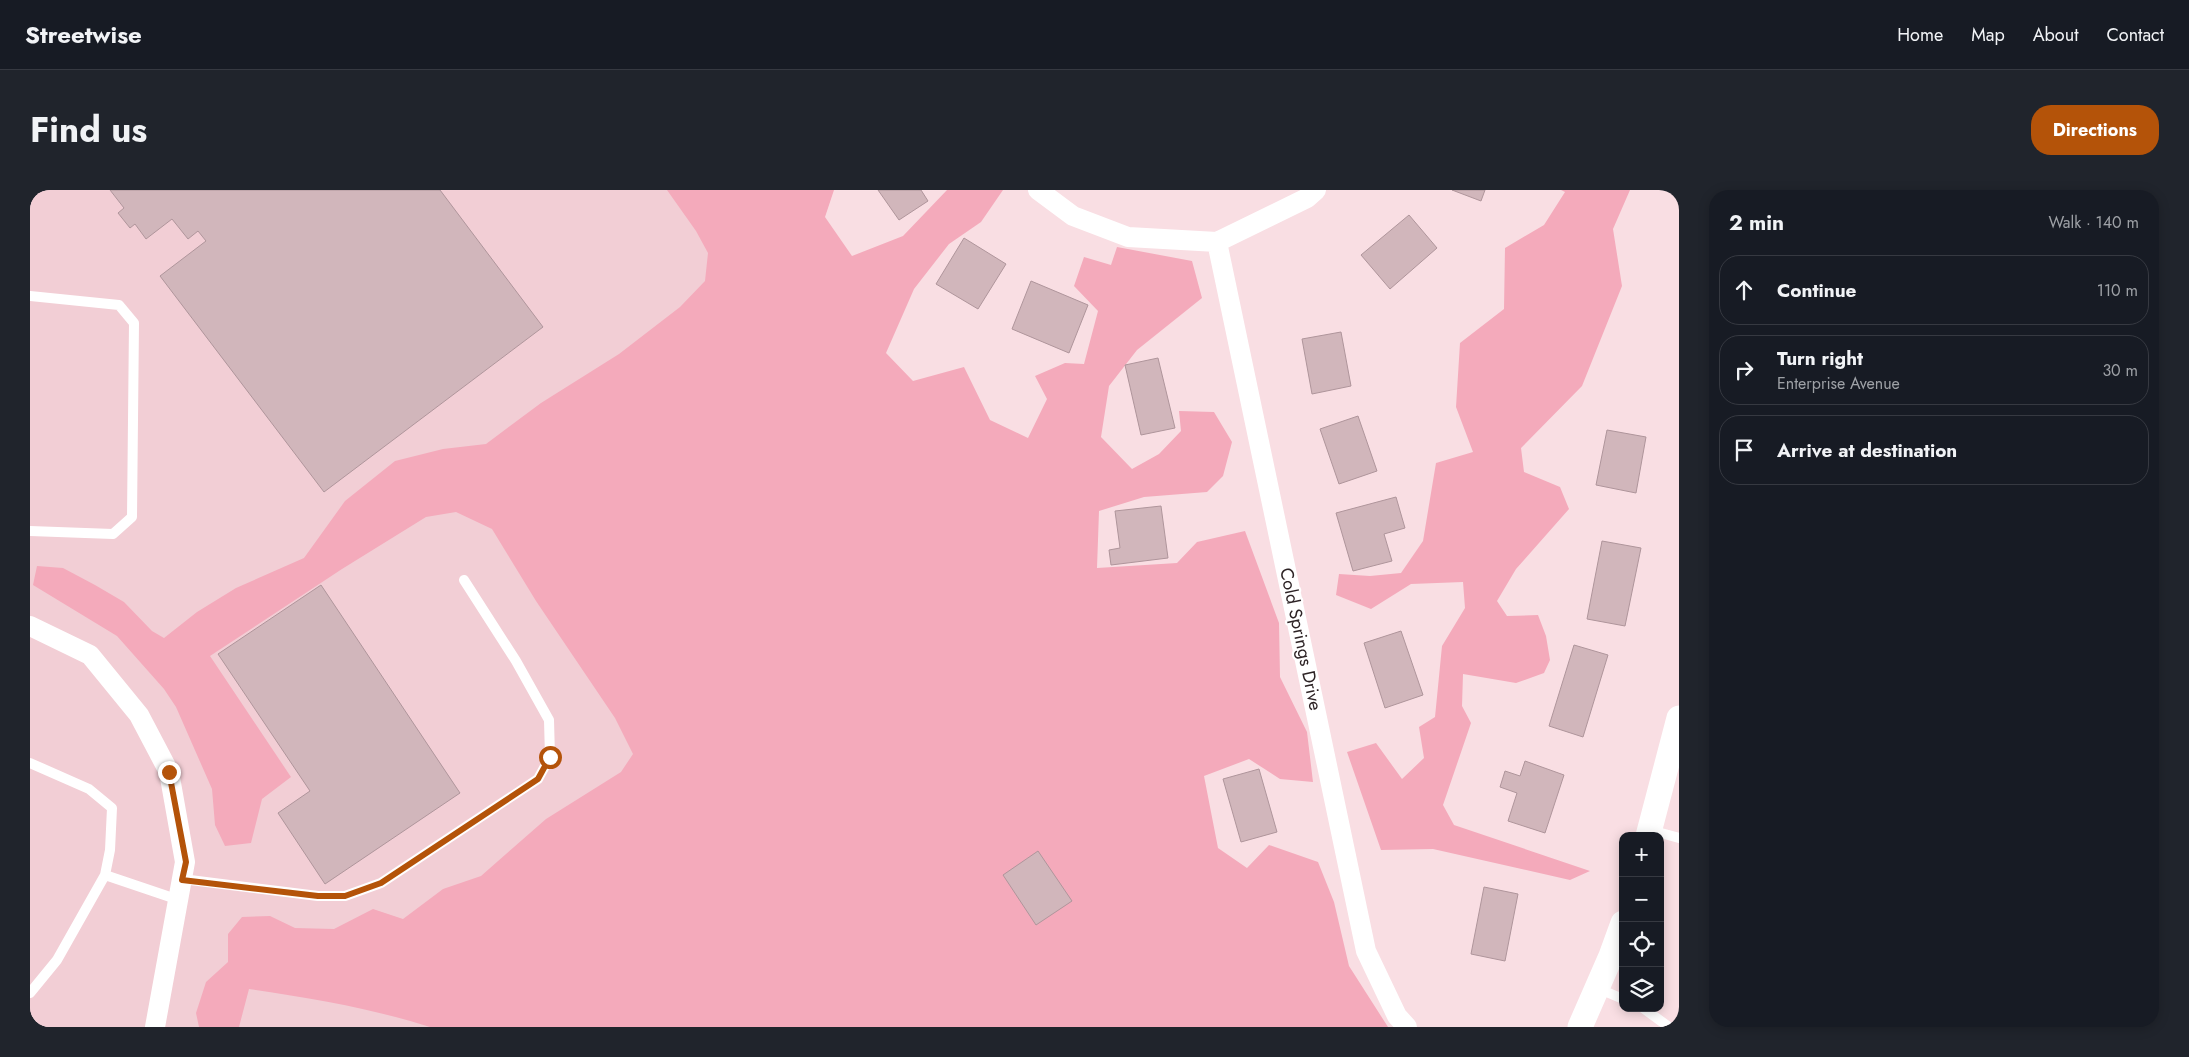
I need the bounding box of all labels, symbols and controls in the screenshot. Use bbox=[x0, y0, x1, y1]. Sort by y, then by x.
text: Streetwise bbox=[25, 17, 142, 52]
text: Home bbox=[1897, 22, 1943, 48]
text: Map bbox=[1971, 22, 2005, 48]
text: About bbox=[2033, 22, 2078, 48]
text: Contact bbox=[2106, 22, 2164, 48]
text: Find us bbox=[30, 105, 147, 155]
button: Directions bbox=[2031, 105, 2159, 155]
text: 2 min bbox=[1729, 208, 1784, 238]
text: Walk · 140 m bbox=[2049, 211, 2139, 234]
icon: ahead bbox=[1730, 276, 1758, 304]
text: Continue bbox=[1777, 277, 1856, 304]
text: 110 m bbox=[2097, 279, 2138, 302]
text: Turn right bbox=[1777, 345, 1863, 372]
icon: right bbox=[1730, 356, 1758, 384]
text: 30 m bbox=[2102, 359, 2138, 382]
text: Enterprise Avenue bbox=[1777, 372, 1900, 395]
icon: arrive bbox=[1730, 436, 1758, 464]
text: Arrive at destination bbox=[1777, 437, 1957, 464]
street label: Cold Springs Drive bbox=[1273, 565, 1329, 713]
route start bbox=[539, 746, 562, 769]
route end bbox=[158, 761, 181, 784]
map controls bbox=[1619, 832, 1664, 1012]
button: + bbox=[1619, 832, 1664, 877]
button: − bbox=[1619, 877, 1664, 922]
button: locate bbox=[1619, 922, 1664, 967]
button: layers bbox=[1619, 967, 1664, 1012]

